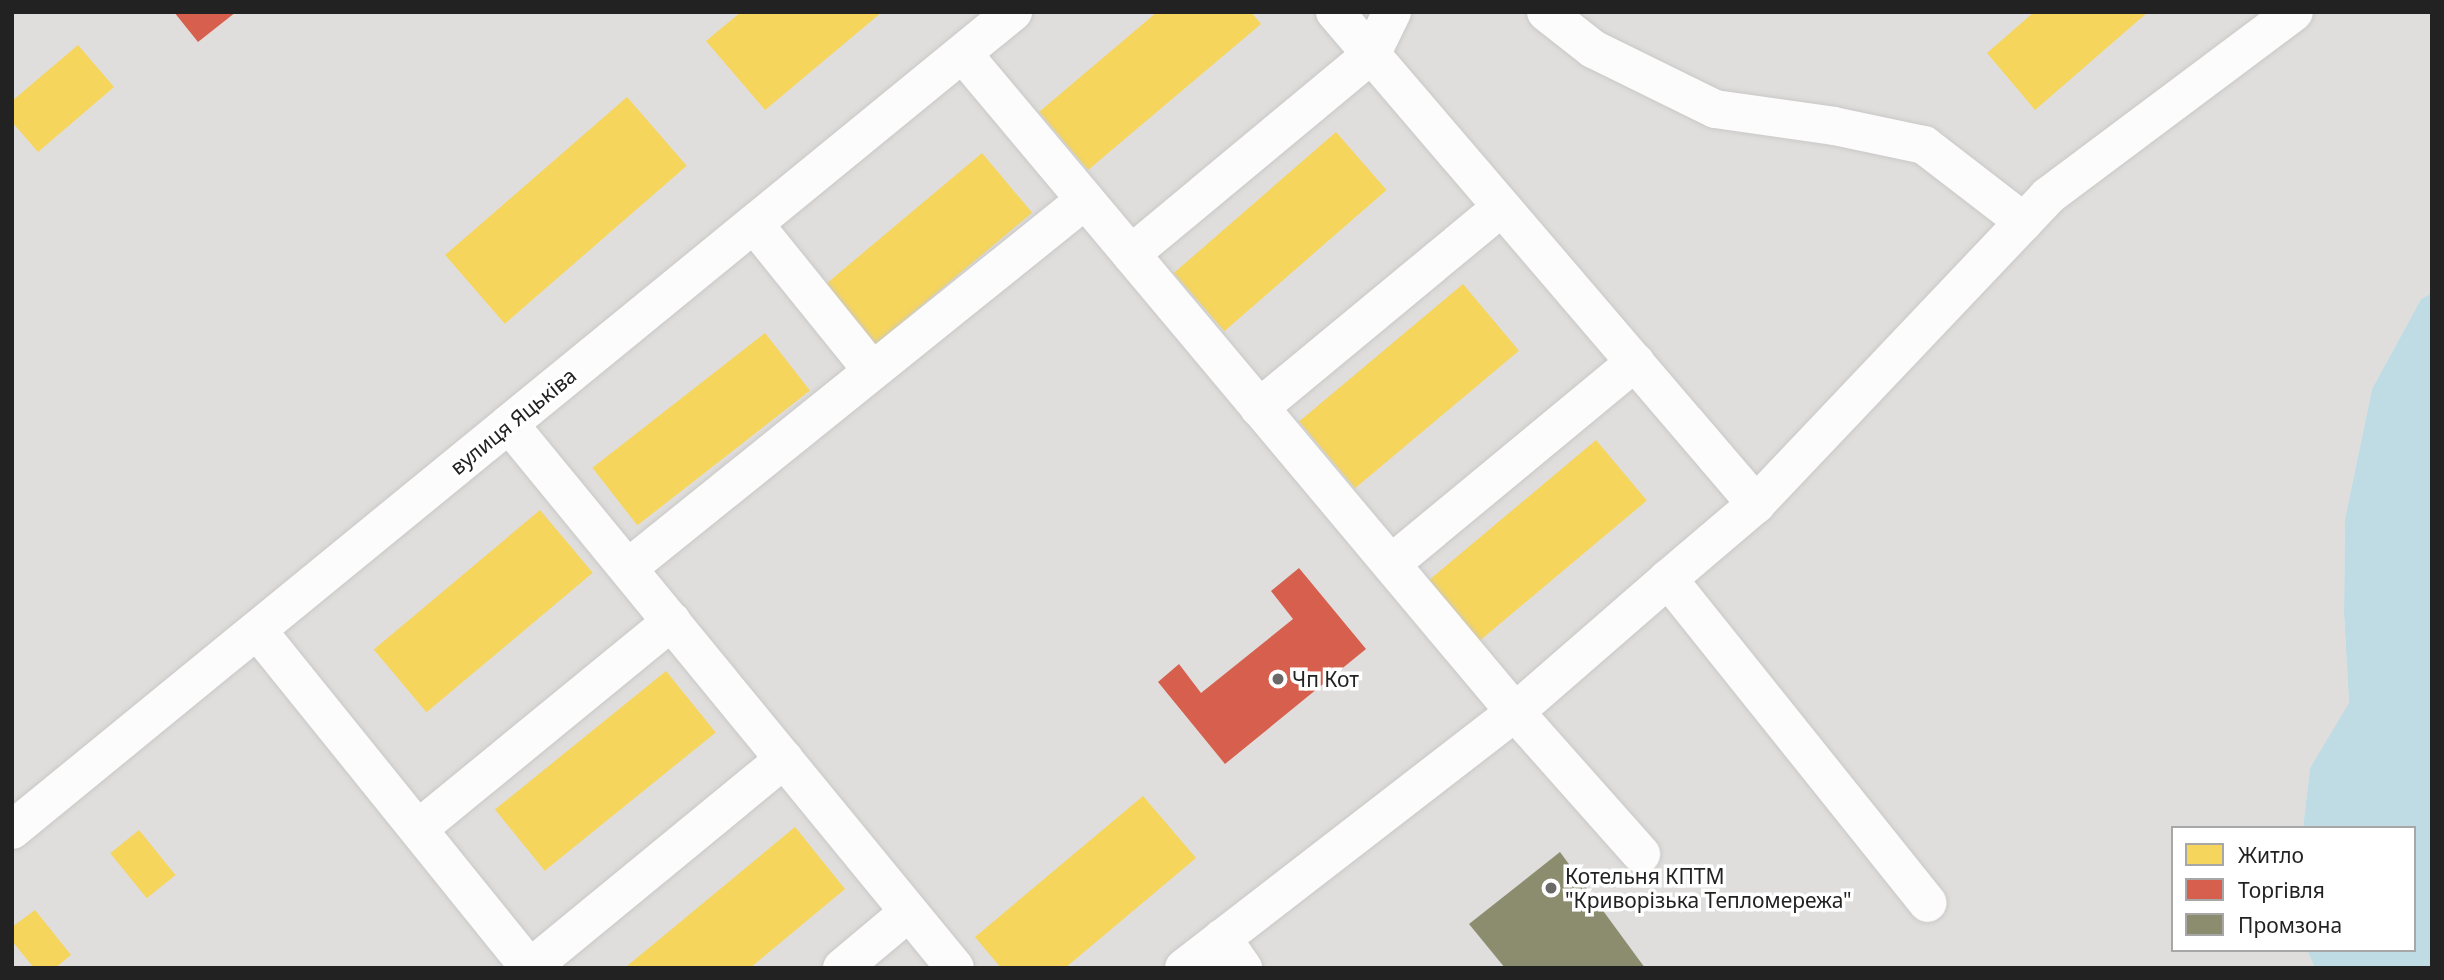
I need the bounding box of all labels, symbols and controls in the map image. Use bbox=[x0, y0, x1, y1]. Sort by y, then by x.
street label: вулиця Яцьківа bbox=[445, 362, 581, 480]
place label: Чп Кот bbox=[1292, 666, 1359, 692]
marker: Чп Кот bbox=[1270, 671, 1286, 687]
legend bbox=[2171, 826, 2416, 952]
text: Житло bbox=[2238, 841, 2304, 869]
place label: Котельня КПТМ "Криворізька Тепломережа" bbox=[1565, 863, 1852, 913]
text: Торгівля bbox=[2238, 876, 2325, 904]
marker: Котельня КПТМ "Криворізька Тепломережа" bbox=[1543, 880, 1559, 896]
text: Промзона bbox=[2238, 911, 2342, 939]

